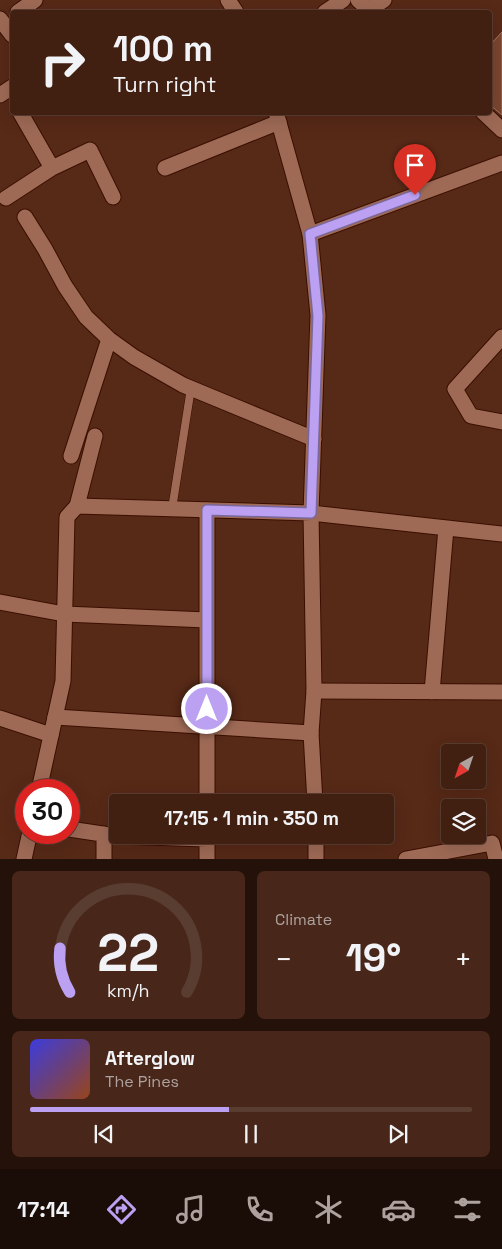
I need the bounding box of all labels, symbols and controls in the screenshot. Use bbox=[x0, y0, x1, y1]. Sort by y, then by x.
text: 100 m bbox=[113, 27, 213, 71]
icon: right bbox=[30, 30, 95, 95]
text: Turn right bbox=[113, 70, 216, 98]
pin bbox=[394, 144, 436, 195]
icon: arrive bbox=[401, 151, 429, 179]
position arrow bbox=[180, 682, 232, 734]
north arrow bbox=[441, 744, 486, 789]
map controls bbox=[441, 744, 486, 844]
speed limit sign: 30 bbox=[15, 779, 80, 844]
button: layers bbox=[441, 799, 486, 844]
text: 17:15 · 1 min · 350 m bbox=[164, 806, 339, 831]
text: Climate bbox=[275, 909, 332, 930]
text: 22 bbox=[98, 920, 159, 986]
text: 19° bbox=[346, 934, 401, 982]
text: − bbox=[275, 941, 292, 977]
text: + bbox=[455, 941, 472, 977]
text: km/h bbox=[107, 979, 150, 1002]
text: Afterglow bbox=[105, 1046, 195, 1071]
text: The Pines bbox=[105, 1071, 179, 1092]
icon: previous bbox=[90, 1120, 118, 1148]
icon: pause bbox=[237, 1120, 265, 1148]
icon: next bbox=[384, 1120, 412, 1148]
icon: directions bbox=[104, 1192, 139, 1227]
icon: music bbox=[173, 1192, 208, 1227]
icon: phone bbox=[242, 1192, 277, 1227]
icon: climate bbox=[311, 1192, 346, 1227]
icon: car bbox=[381, 1192, 416, 1227]
icon: filters bbox=[450, 1192, 485, 1227]
text: 17:14 bbox=[17, 1195, 70, 1223]

